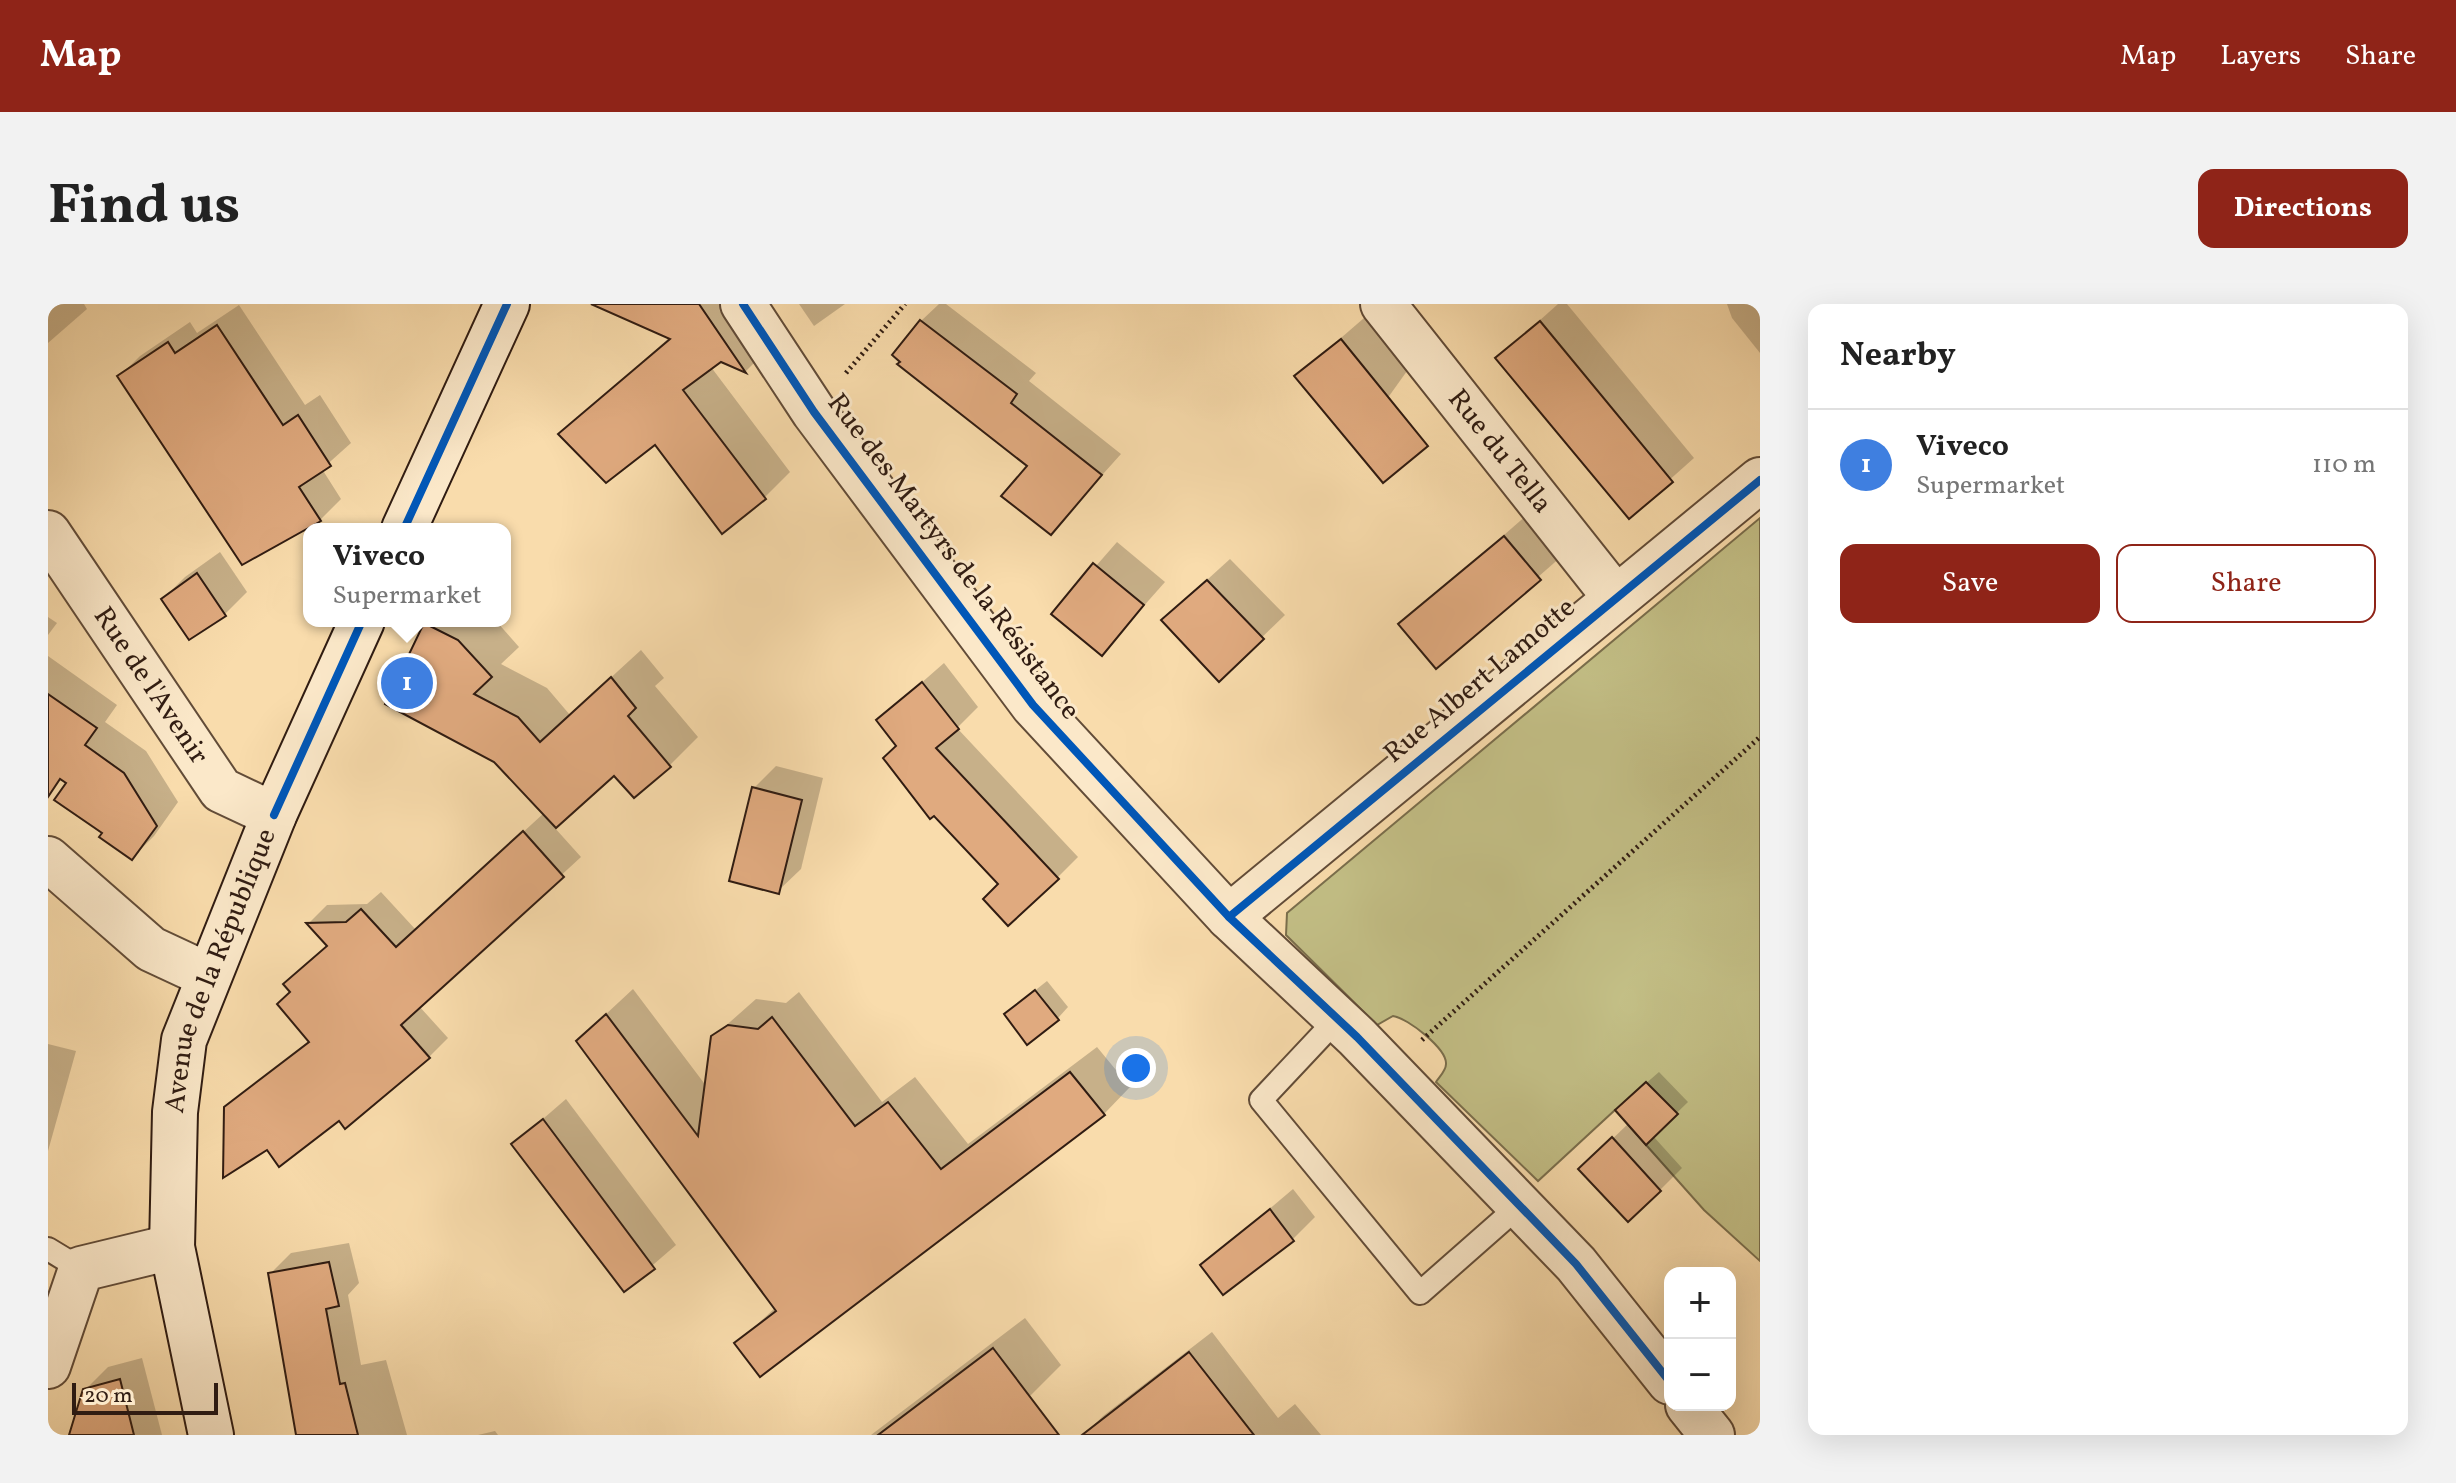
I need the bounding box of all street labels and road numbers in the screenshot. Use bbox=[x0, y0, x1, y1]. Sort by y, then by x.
street label: Rue du Tella bbox=[1438, 381, 1561, 522]
street label: Rue des Martyrs de la Résistance bbox=[817, 386, 1089, 728]
street label: Rue Albert Lamotte bbox=[1376, 589, 1584, 773]
street label: Rue de l'Avenir bbox=[84, 599, 218, 772]
street label: Avenue de la République bbox=[156, 823, 286, 1115]

